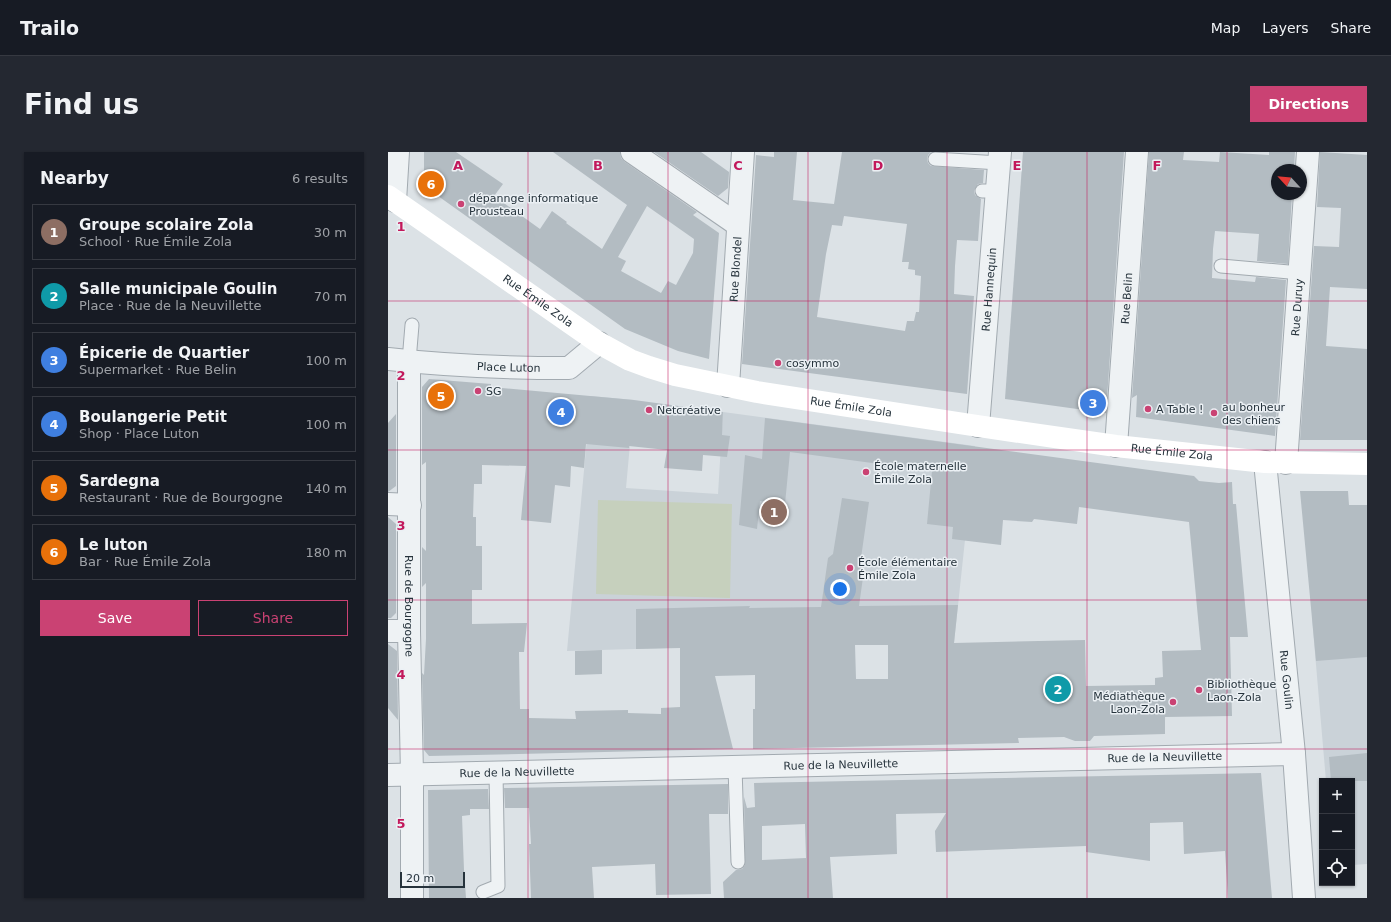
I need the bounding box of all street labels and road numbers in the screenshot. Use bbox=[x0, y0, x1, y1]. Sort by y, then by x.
street label: Rue Blondel bbox=[727, 236, 744, 302]
street label: Rue Hannequin bbox=[979, 247, 999, 332]
street label: Rue Émile Zola bbox=[501, 272, 576, 330]
street label: Rue Belin bbox=[1118, 272, 1135, 325]
street label: Rue Duruy bbox=[1288, 278, 1306, 337]
street label: Place Luton bbox=[477, 360, 541, 374]
street label: Rue Émile Zola bbox=[809, 394, 893, 419]
street label: Rue Émile Zola bbox=[1130, 441, 1214, 463]
street label: Rue de Bourgogne bbox=[402, 555, 416, 657]
street label: Rue Goulin bbox=[1277, 650, 1296, 710]
street label: Rue de la Neuvillette bbox=[1107, 749, 1223, 765]
street label: Rue de la Neuvillette bbox=[783, 757, 899, 772]
street label: Rue de la Neuvillette bbox=[459, 764, 575, 780]

